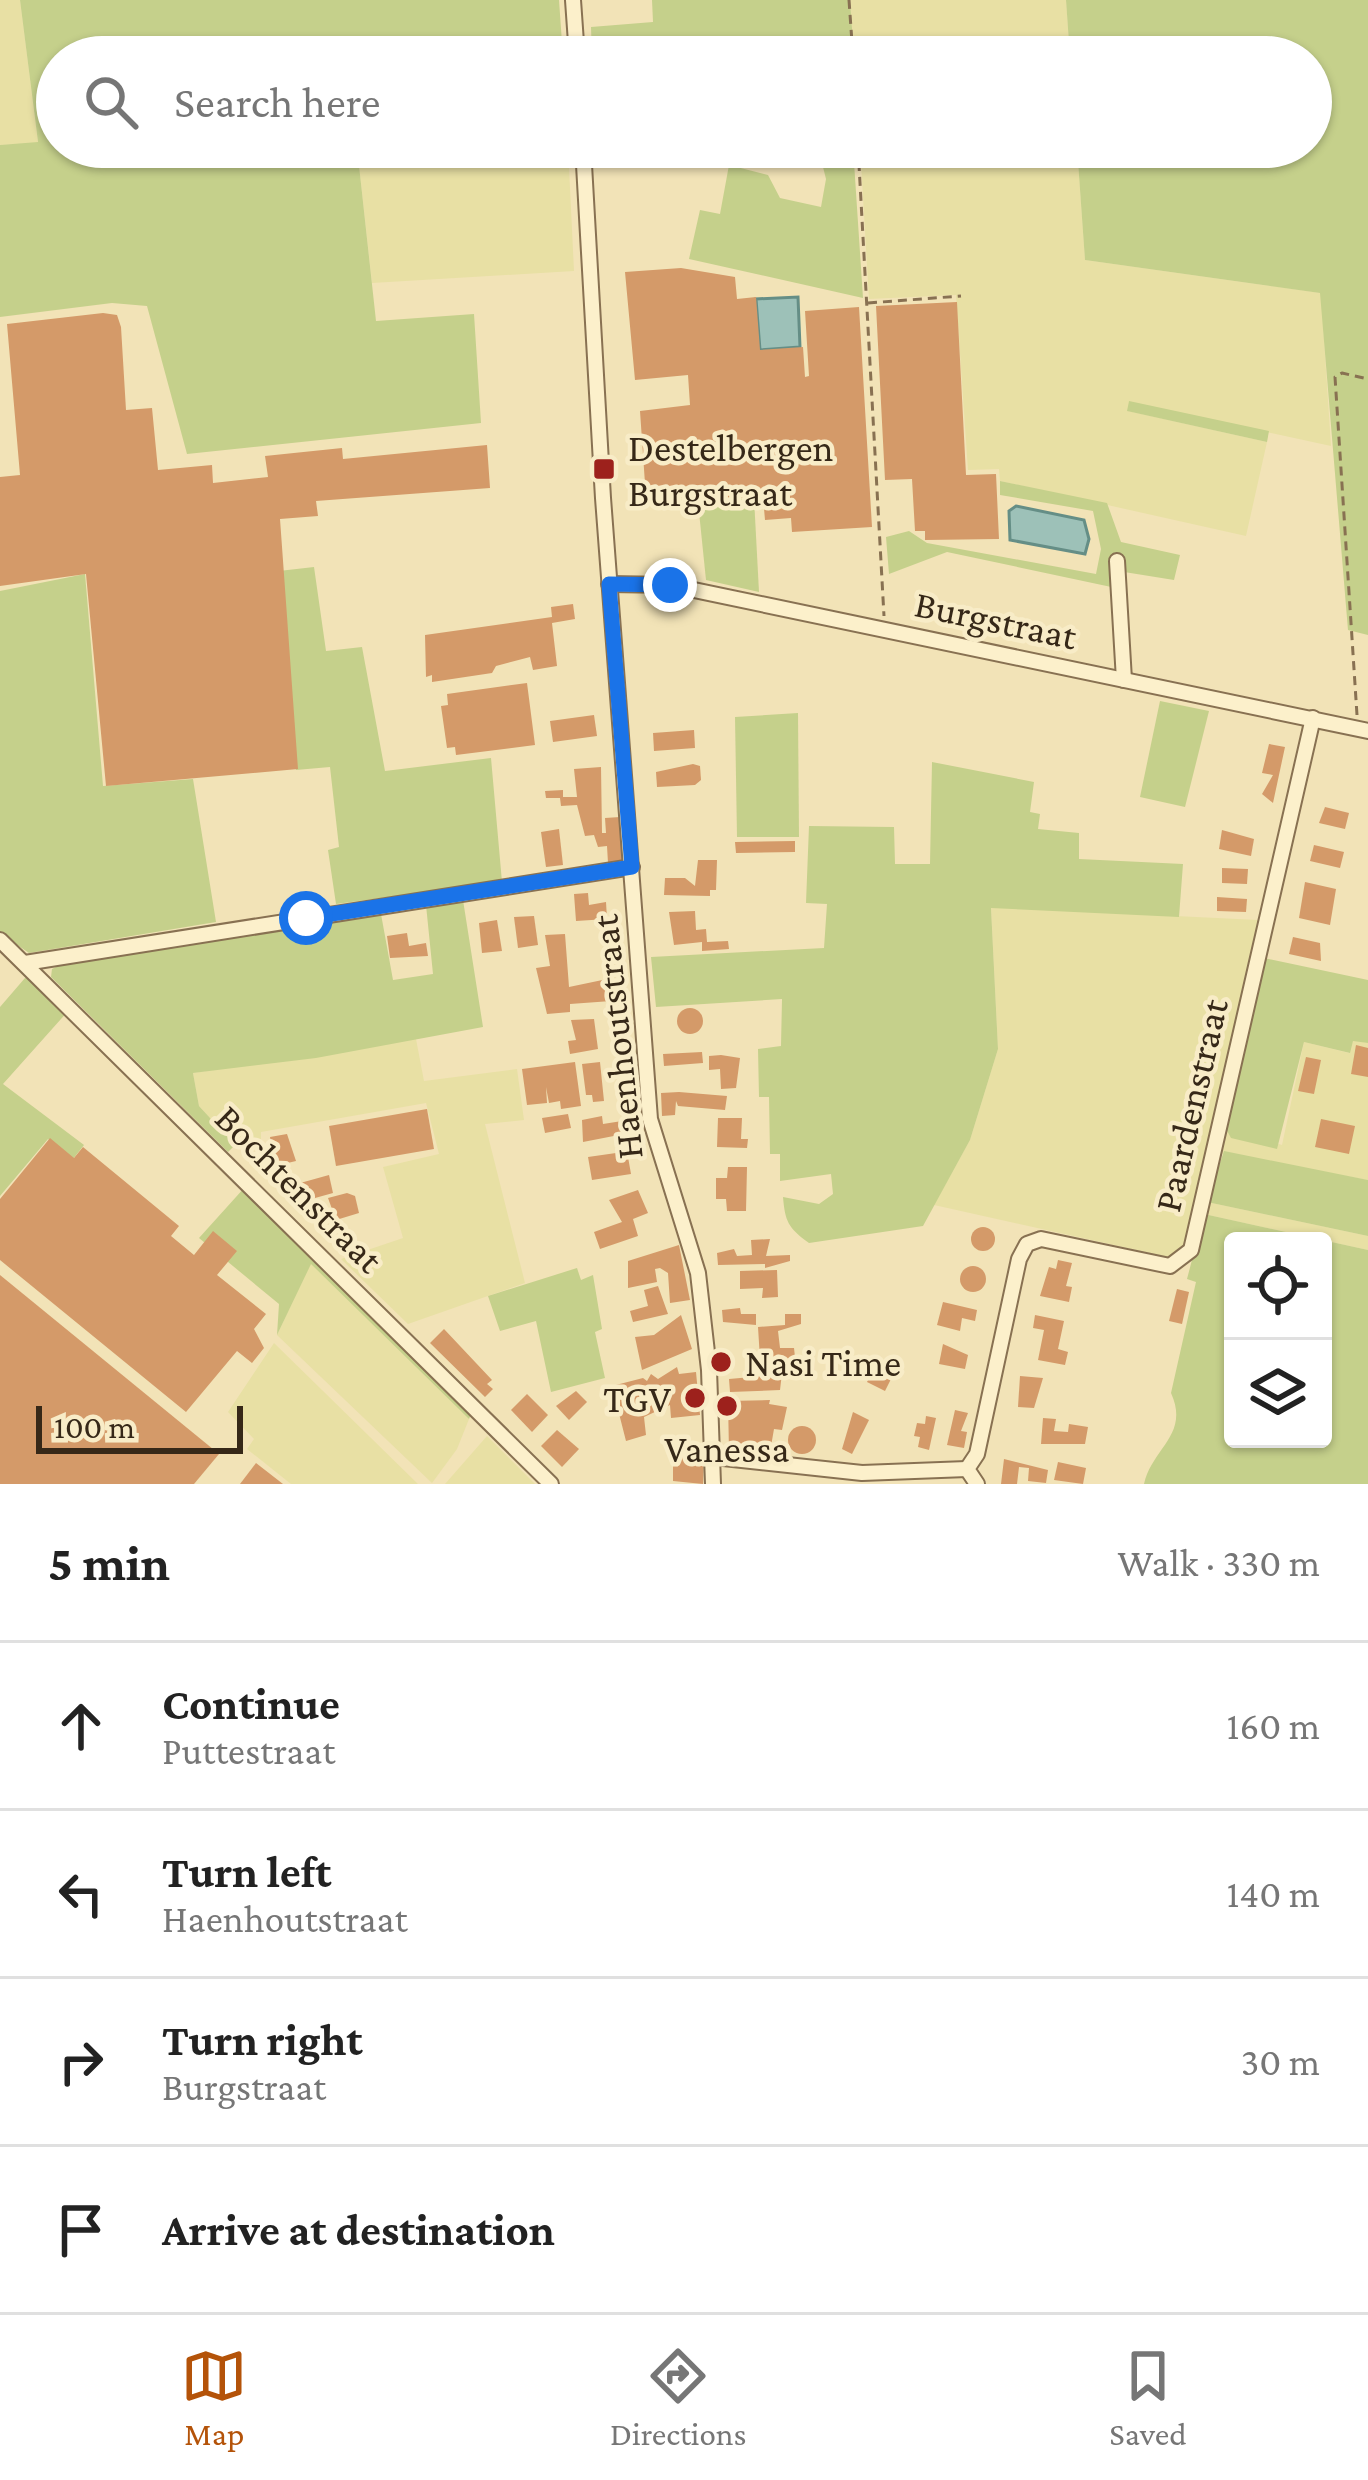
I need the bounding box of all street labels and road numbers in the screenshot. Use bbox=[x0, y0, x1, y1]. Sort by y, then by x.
street label: Burgstraat bbox=[911, 581, 1082, 659]
street label: Haenhoutstraat bbox=[582, 912, 651, 1161]
street label: Paardenstraat bbox=[1145, 993, 1236, 1216]
street label: Bochtenstraat bbox=[207, 1096, 393, 1282]

